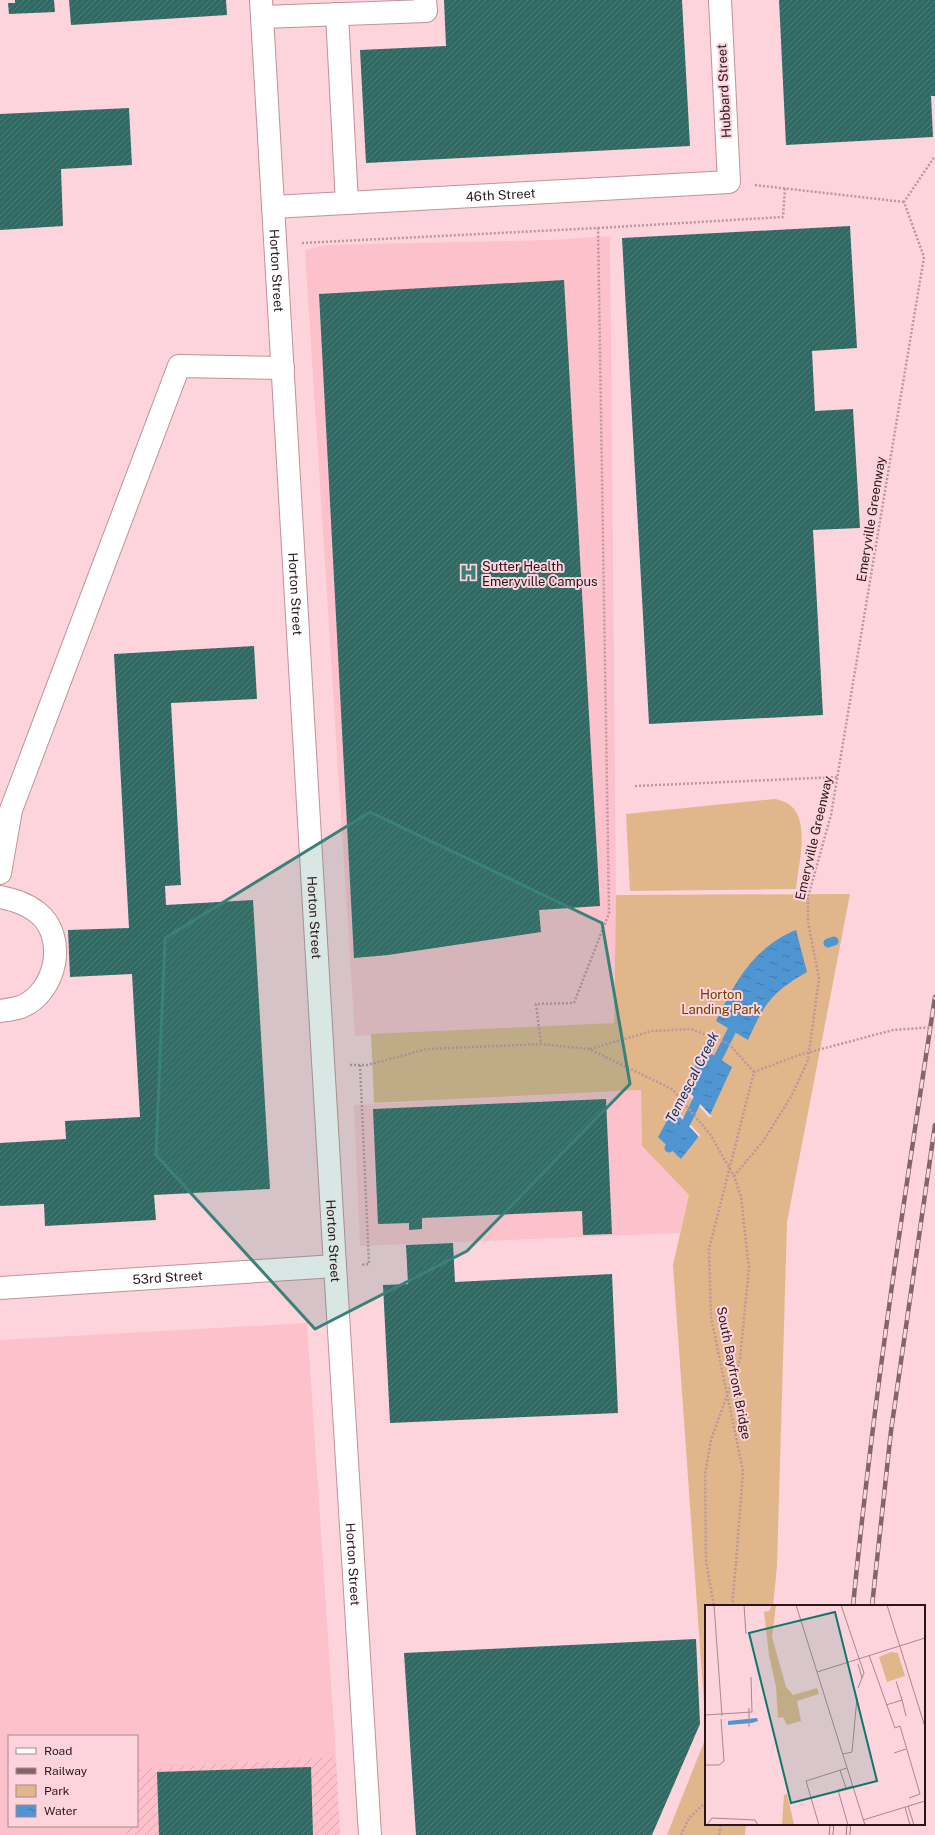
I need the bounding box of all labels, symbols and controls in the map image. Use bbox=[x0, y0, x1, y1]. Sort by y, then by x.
street label: Hubbard Street bbox=[714, 44, 734, 138]
street label: 46th Street bbox=[465, 185, 536, 204]
street label: Horton Street bbox=[267, 229, 287, 312]
street label: Emeryville Greenway bbox=[854, 455, 888, 583]
street label: Horton Street bbox=[286, 552, 306, 636]
place label: Sutter Health Emeryville Campus bbox=[482, 559, 598, 589]
hospital icon: Sutter Health Emeryville Campus bbox=[459, 563, 479, 583]
street label: Emeryville Greenway bbox=[792, 774, 836, 902]
street label: Horton Street bbox=[305, 876, 325, 959]
park label: Horton Landing Park bbox=[681, 987, 761, 1017]
water label: Temescal Creek bbox=[662, 1028, 722, 1125]
street label: Horton Street bbox=[324, 1199, 343, 1283]
street label: 53rd Street bbox=[132, 1267, 203, 1287]
street label: South Bayfront Bridge bbox=[714, 1305, 754, 1441]
street label: Horton Street bbox=[343, 1522, 363, 1606]
inset map bbox=[705, 1605, 925, 1825]
legend bbox=[8, 1735, 138, 1827]
text: Road bbox=[44, 1744, 72, 1758]
text: Railway bbox=[44, 1764, 88, 1778]
text: Park bbox=[44, 1784, 70, 1798]
text: Water bbox=[44, 1804, 78, 1818]

